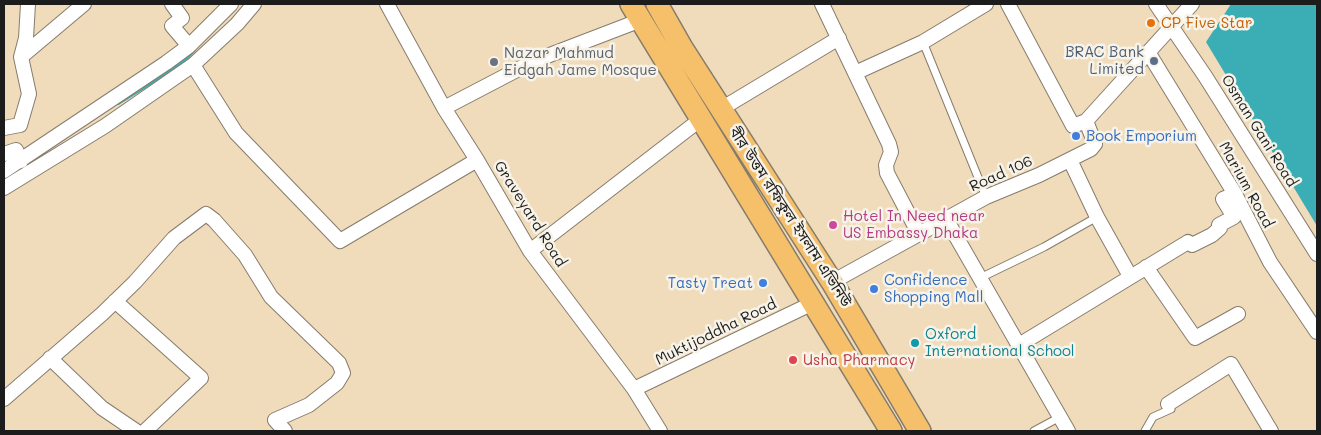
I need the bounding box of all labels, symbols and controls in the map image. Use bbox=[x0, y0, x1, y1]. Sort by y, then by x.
place label: CP Five Star bbox=[1161, 14, 1253, 32]
marker: CP Five Star bbox=[1145, 17, 1157, 29]
place label: BRAC Bank Limited bbox=[1065, 43, 1144, 78]
place label: Nazar Mahmud Eidgah Jame Mosque bbox=[504, 44, 657, 79]
marker: BRAC Bank Limited bbox=[1148, 55, 1160, 67]
marker: Nazar Mahmud Eidgah Jame Mosque bbox=[488, 56, 500, 68]
street label: Osman Gani Road bbox=[1217, 71, 1301, 191]
street label: বীর উত্তম রফিকুল ইসলাম এভিনিউ bbox=[725, 124, 855, 310]
place label: Book Emporium bbox=[1086, 127, 1197, 145]
marker: Book Emporium bbox=[1070, 130, 1082, 142]
street label: Marium Road bbox=[1215, 139, 1277, 231]
street label: Road 106 bbox=[967, 152, 1035, 196]
street label: Graveyard Road bbox=[490, 158, 570, 270]
place label: Hotel In Need near US Embassy Dhaka bbox=[843, 207, 985, 242]
marker: Hotel In Need near US Embassy Dhaka bbox=[827, 219, 839, 231]
place label: Confidence Shopping Mall bbox=[884, 271, 984, 306]
place label: Tasty Treat bbox=[668, 274, 753, 292]
marker: Tasty Treat bbox=[757, 277, 769, 289]
marker: Confidence Shopping Mall bbox=[868, 283, 880, 295]
street label: Muktijoddha Road bbox=[653, 295, 779, 369]
place label: Oxford International School bbox=[925, 325, 1075, 360]
marker: Oxford International School bbox=[909, 337, 921, 349]
place label: Usha Pharmacy bbox=[803, 351, 915, 369]
marker: Usha Pharmacy bbox=[787, 354, 799, 366]

